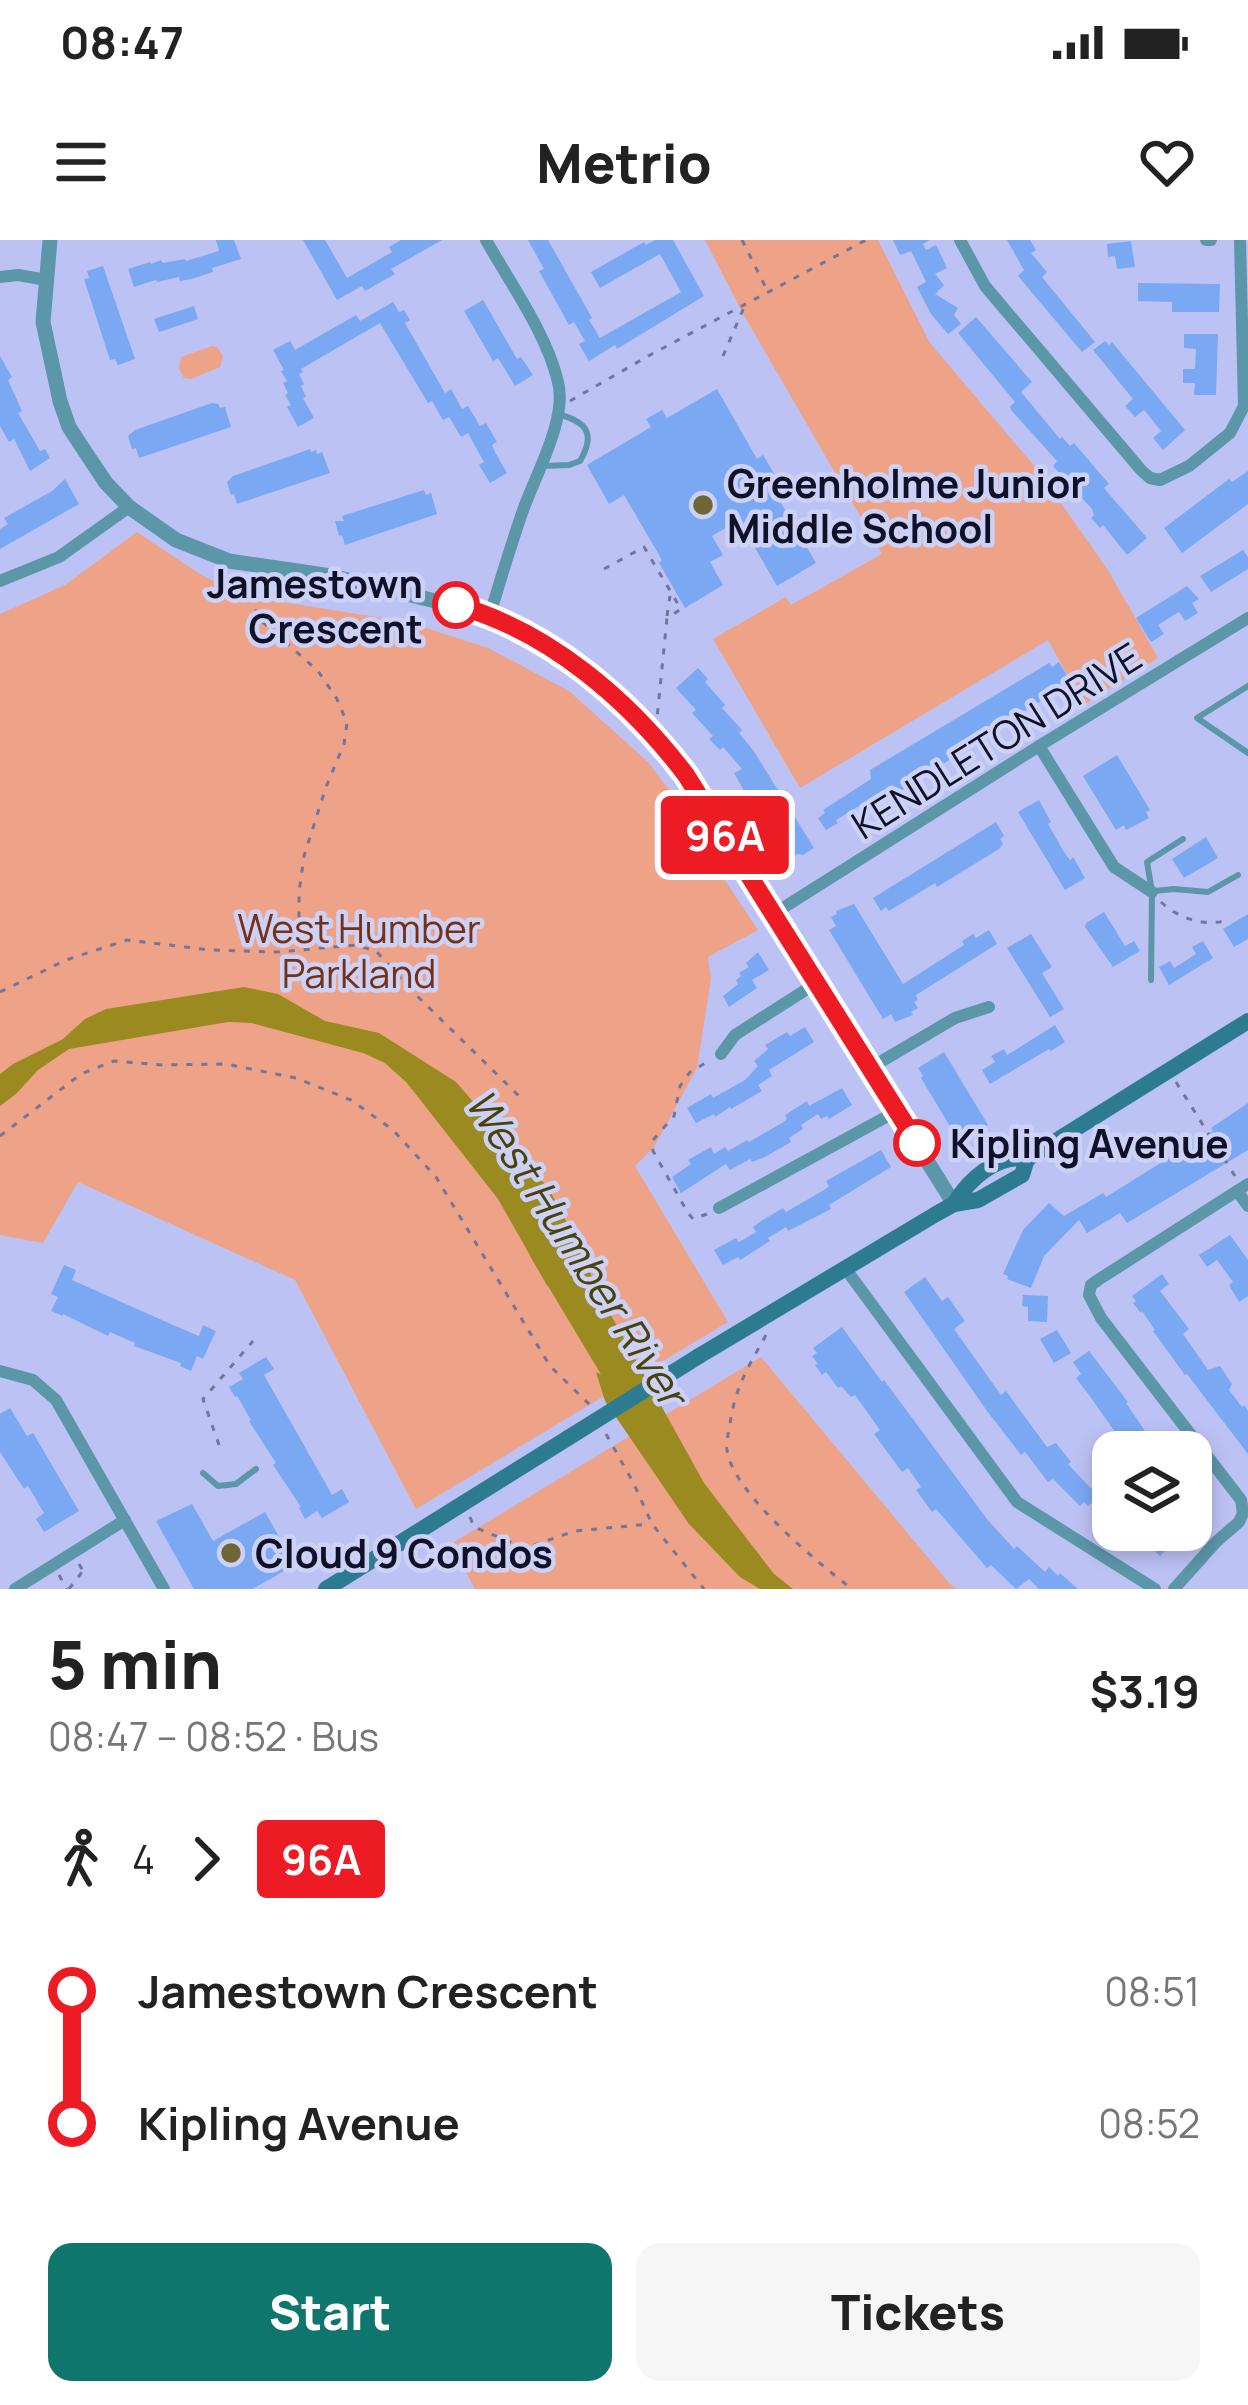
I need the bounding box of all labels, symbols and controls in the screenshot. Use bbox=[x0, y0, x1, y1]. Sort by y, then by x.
text: 08:47 bbox=[60, 11, 184, 73]
text: Metrio bbox=[536, 125, 712, 199]
icon: menu bbox=[48, 129, 114, 195]
icon: heart bbox=[1134, 129, 1200, 195]
place label: Greenholme Junior Middle School bbox=[727, 456, 1086, 555]
marker: Greenholme Junior Middle School bbox=[690, 492, 716, 518]
place label: Jamestown Crescent bbox=[207, 556, 423, 655]
marker: Jamestown Crescent bbox=[434, 583, 478, 627]
street label: KENDLETON DRIVE bbox=[841, 629, 1151, 851]
line badge: 96A bbox=[656, 796, 794, 874]
text: 96A bbox=[685, 806, 765, 864]
park label: West Humber Parkland bbox=[237, 901, 481, 1000]
water label: West Humber River bbox=[453, 1077, 704, 1421]
place label: Kipling Avenue bbox=[950, 1116, 1229, 1170]
marker: Kipling Avenue bbox=[895, 1121, 939, 1165]
map controls bbox=[1092, 1431, 1212, 1551]
button: layers bbox=[1092, 1431, 1212, 1551]
place label: Cloud 9 Condos bbox=[255, 1526, 553, 1580]
marker: Cloud 9 Condos bbox=[218, 1540, 244, 1566]
text: 5 min bbox=[48, 1619, 222, 1709]
text: $3.19 bbox=[1090, 1660, 1200, 1722]
text: 08:47 – 08:52 · Bus bbox=[48, 1709, 379, 1763]
icon: walk bbox=[48, 1826, 114, 1892]
icon: forward bbox=[173, 1826, 239, 1892]
text: 96A bbox=[281, 1830, 361, 1888]
text: 4 bbox=[132, 1832, 155, 1886]
text: Jamestown Crescent bbox=[138, 1960, 598, 2022]
text: 08:51 bbox=[1104, 1964, 1200, 2018]
text: Kipling Avenue bbox=[138, 2092, 460, 2154]
text: 08:52 bbox=[1098, 2096, 1200, 2150]
button: Start bbox=[48, 2243, 612, 2381]
button: Tickets bbox=[636, 2243, 1200, 2381]

